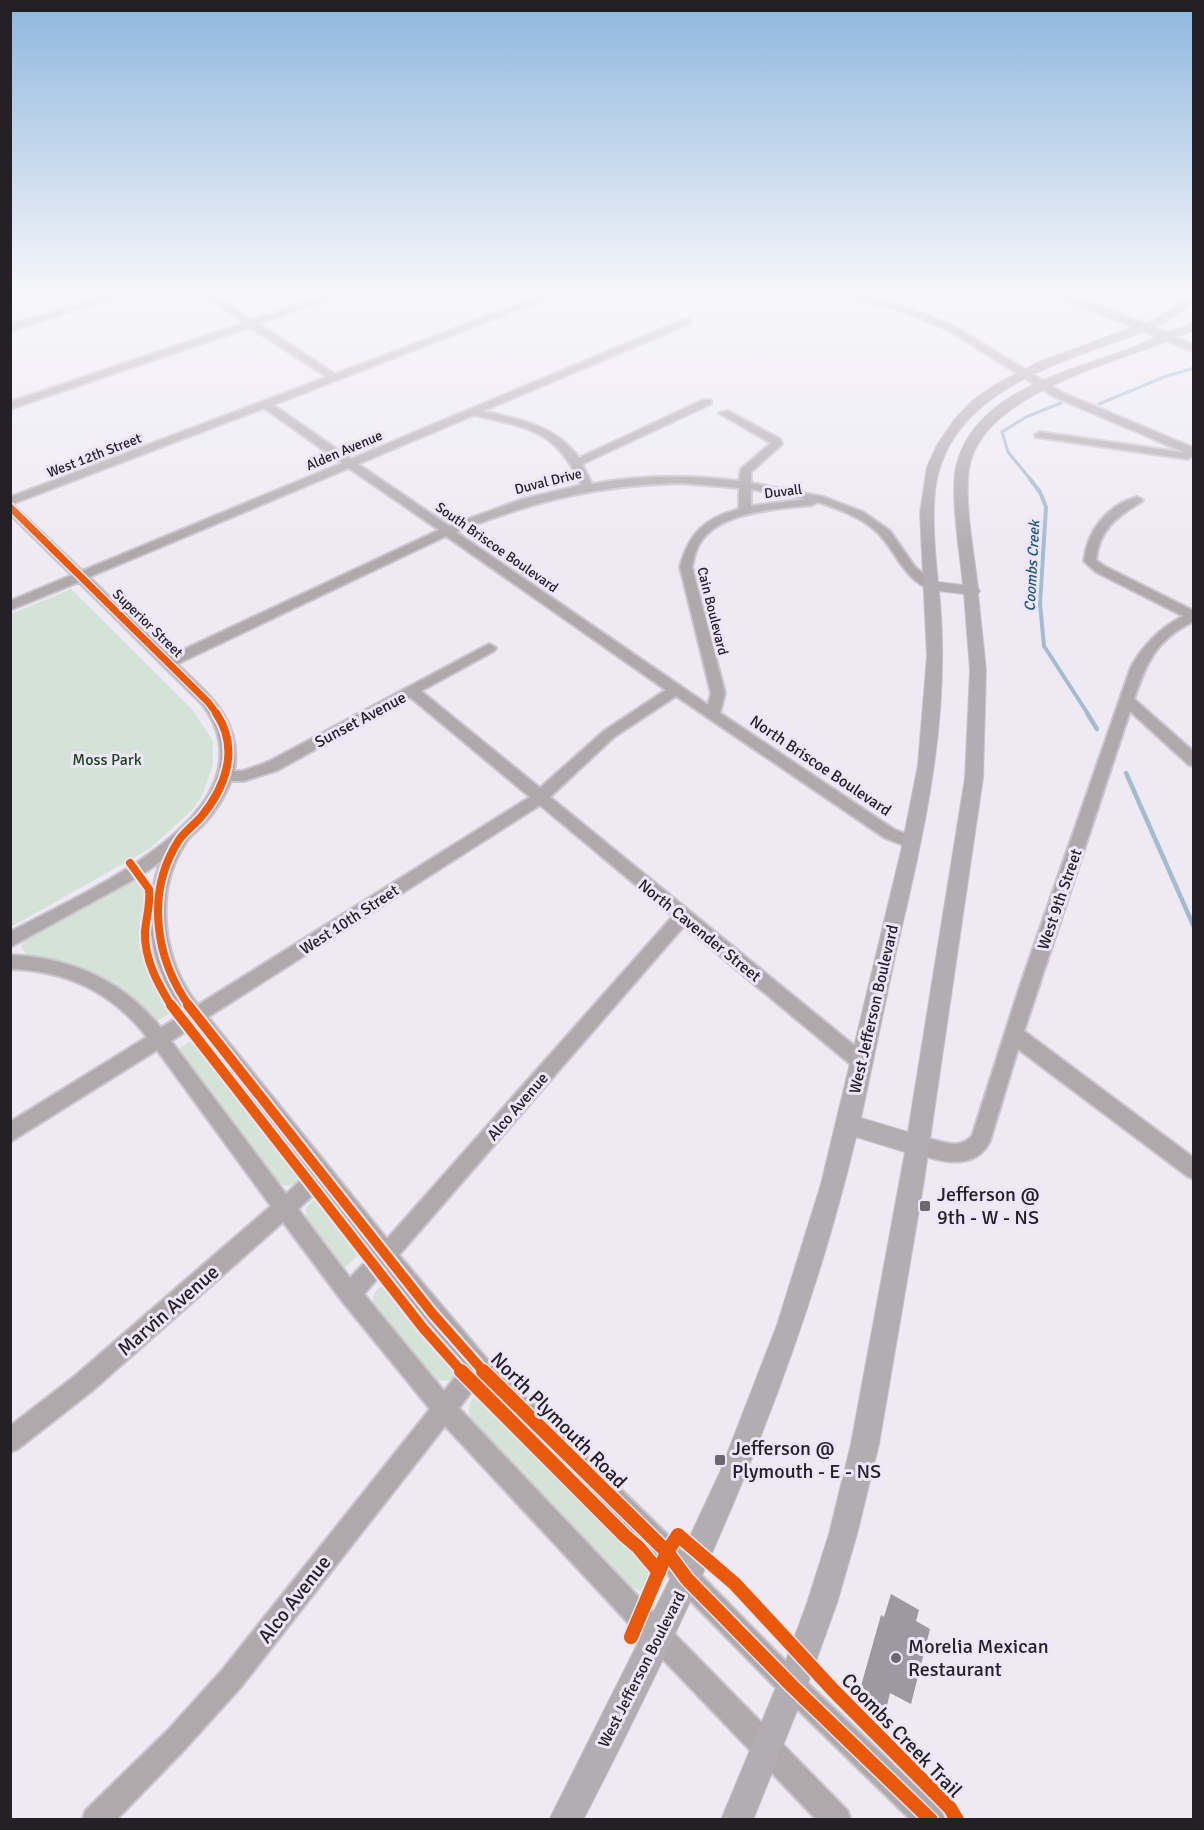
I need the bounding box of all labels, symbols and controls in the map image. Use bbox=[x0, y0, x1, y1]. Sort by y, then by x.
street label: Alden Avenue bbox=[303, 427, 385, 474]
street label: West 12th Street bbox=[45, 430, 144, 481]
street label: Duval Drive bbox=[513, 465, 584, 498]
street label: Duvall bbox=[763, 481, 803, 502]
street label: South Briscoe Boulevard bbox=[432, 499, 561, 596]
water label: Coombs Creek bbox=[1021, 519, 1043, 612]
street label: Cain Boulevard bbox=[693, 565, 732, 657]
street label: Superior Street bbox=[109, 586, 186, 661]
street label: Sunset Avenue bbox=[311, 687, 410, 752]
street label: North Briscoe Boulevard bbox=[746, 711, 895, 821]
park label: Moss Park bbox=[72, 750, 142, 770]
street label: West 9th Street bbox=[1033, 846, 1087, 952]
street label: North Cavender Street bbox=[634, 875, 765, 987]
street label: West 10th Street bbox=[296, 880, 403, 959]
street label: West Jefferson Boulevard bbox=[845, 923, 903, 1096]
street label: Alco Avenue bbox=[483, 1069, 553, 1145]
place label: Jefferson @ 9th - W - NS bbox=[937, 1182, 1039, 1230]
marker: Jefferson @ 9th - W - NS bbox=[918, 1199, 932, 1213]
street label: Marvin Avenue bbox=[112, 1259, 224, 1361]
street label: North Plymouth Road bbox=[485, 1347, 632, 1494]
place label: Jefferson @ Plymouth - E - NS bbox=[732, 1436, 881, 1484]
marker: Jefferson @ Plymouth - E - NS bbox=[713, 1453, 727, 1467]
street label: Alco Avenue bbox=[252, 1550, 336, 1648]
street label: West Jefferson Boulevard bbox=[594, 1588, 690, 1751]
place label: Morelia Mexican Restaurant bbox=[908, 1634, 1049, 1682]
marker: Morelia Mexican Restaurant bbox=[889, 1651, 903, 1665]
street label: Coombs Creek Trail bbox=[836, 1668, 967, 1803]

